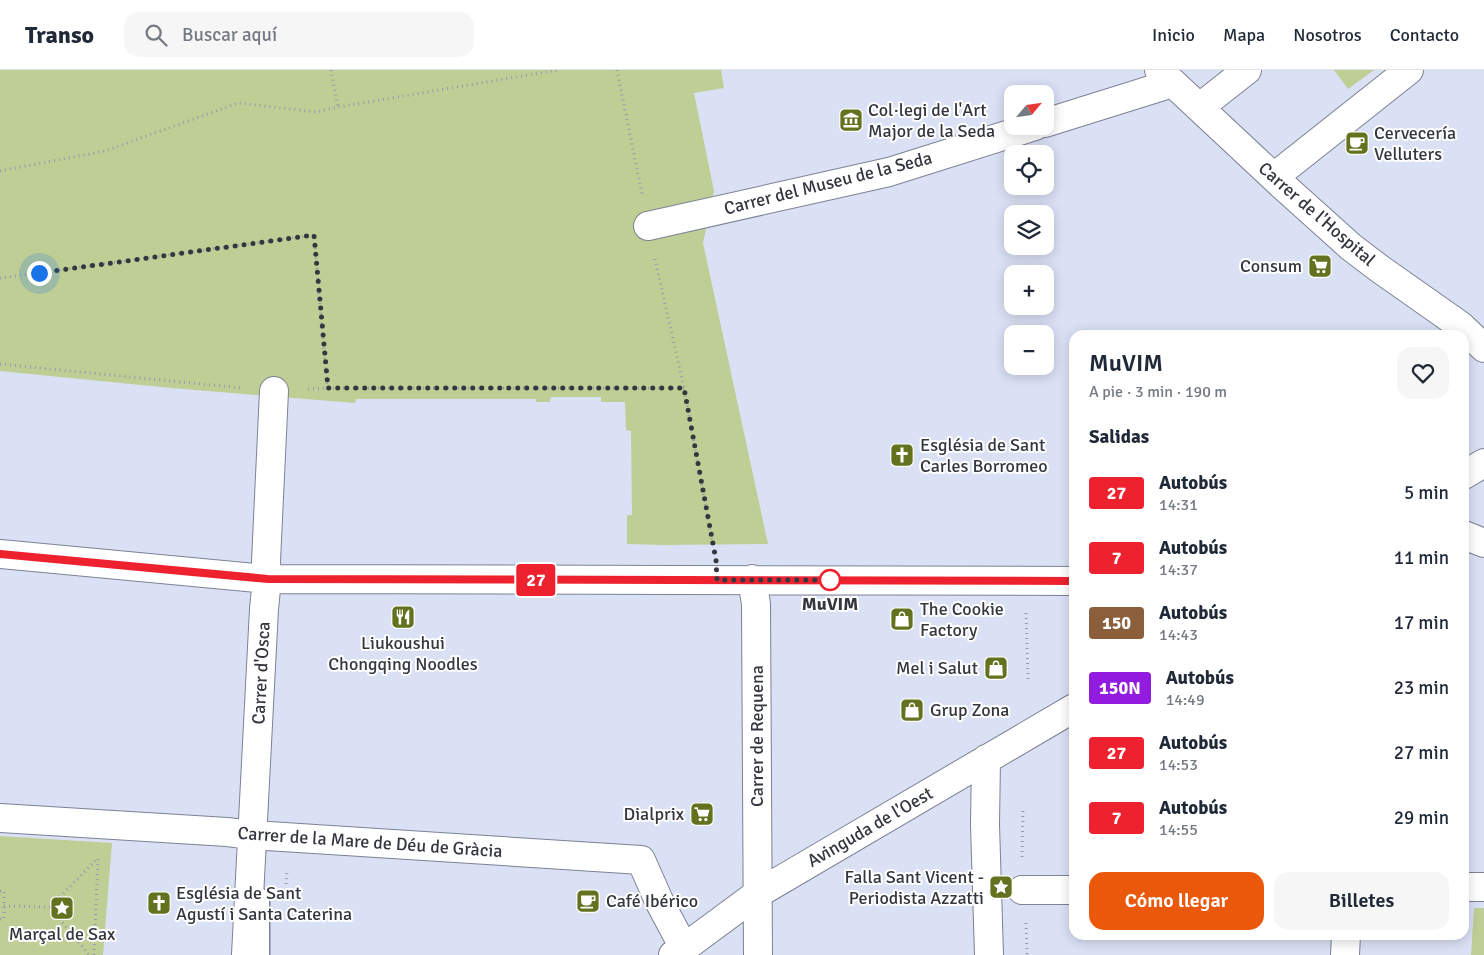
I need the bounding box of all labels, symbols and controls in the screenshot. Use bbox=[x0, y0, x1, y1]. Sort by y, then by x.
search box bbox=[124, 12, 474, 57]
text: Transo bbox=[25, 20, 94, 50]
icon: search bbox=[142, 21, 170, 49]
text: Buscar aquí bbox=[182, 23, 277, 47]
text: Inicio bbox=[1152, 24, 1195, 46]
text: Mapa bbox=[1223, 24, 1265, 46]
text: Nosotros bbox=[1293, 24, 1362, 46]
text: Contacto bbox=[1390, 24, 1459, 46]
north arrow bbox=[1004, 85, 1054, 135]
map controls bbox=[1004, 85, 1054, 375]
place label: Col·legi de l'Art Major de la Seda bbox=[868, 99, 995, 142]
museum icon: Col·legi de l'Art Major de la Seda bbox=[838, 107, 864, 133]
place label: Cervecería Velluters bbox=[1374, 122, 1456, 165]
cafe icon: Cervecería Velluters bbox=[1344, 130, 1370, 156]
button: locate bbox=[1004, 145, 1054, 195]
street label: Carrer del Museu de la Seda bbox=[722, 146, 934, 220]
street label: Carrer de l'Hospital bbox=[1254, 157, 1380, 271]
button: layers bbox=[1004, 205, 1054, 255]
supermarket icon: Consum bbox=[1307, 253, 1333, 279]
place label: Consum bbox=[1240, 255, 1302, 277]
your location bbox=[27, 261, 52, 286]
button: + bbox=[1004, 265, 1054, 315]
button: − bbox=[1004, 325, 1054, 375]
button: heart bbox=[1397, 347, 1449, 399]
text: MuVIM bbox=[1089, 348, 1163, 378]
text: A pie · 3 min · 190 m bbox=[1089, 382, 1227, 402]
text: Salidas bbox=[1089, 425, 1149, 449]
place label: Església de Sant Carles Borromeo bbox=[920, 434, 1048, 477]
church icon: Església de Sant Carles Borromeo bbox=[889, 442, 915, 468]
text: Autobús bbox=[1159, 471, 1227, 495]
text: 5 min bbox=[1404, 481, 1449, 505]
text: 27 bbox=[1107, 482, 1126, 504]
text: 14:31 bbox=[1159, 495, 1198, 515]
text: Autobús bbox=[1159, 536, 1227, 560]
text: 11 min bbox=[1394, 546, 1449, 570]
text: 7 bbox=[1112, 547, 1121, 569]
text: 14:37 bbox=[1159, 560, 1198, 580]
line badge: 27 bbox=[514, 564, 558, 596]
text: 27 bbox=[526, 569, 546, 591]
marker: MuVIM bbox=[819, 569, 841, 591]
place label: MuVIM bbox=[802, 593, 858, 615]
place label: The Cookie Factory bbox=[920, 598, 1004, 641]
text: Autobús bbox=[1159, 601, 1227, 625]
restaurant icon: Liukoushui Chongqing Noodles bbox=[390, 604, 416, 630]
shop icon: The Cookie Factory bbox=[889, 606, 915, 632]
text: 17 min bbox=[1394, 611, 1449, 635]
text: 150 bbox=[1102, 612, 1131, 634]
street label: Carrer d'Osca bbox=[247, 621, 275, 725]
text: 14:43 bbox=[1159, 625, 1198, 645]
place label: Liukoushui Chongqing Noodles bbox=[328, 632, 478, 675]
shop icon: Mel i Salut bbox=[983, 655, 1009, 681]
place label: Mel i Salut bbox=[896, 657, 978, 679]
street label: Carrer de Requena bbox=[746, 665, 768, 807]
text: Autobús bbox=[1166, 666, 1234, 690]
text: 23 min bbox=[1394, 676, 1449, 700]
text: 150N bbox=[1099, 677, 1141, 699]
text: 14:49 bbox=[1166, 690, 1205, 710]
shop icon: Grup Zona bbox=[899, 697, 925, 723]
place label: Grup Zona bbox=[930, 699, 1010, 721]
text: Autobús bbox=[1159, 731, 1227, 755]
text: 27 min bbox=[1394, 741, 1449, 765]
text: 27 bbox=[1107, 742, 1126, 764]
text: 14:53 bbox=[1159, 755, 1198, 775]
street label: Avinguda de l'Oest bbox=[803, 782, 937, 872]
text: Autobús bbox=[1159, 796, 1227, 820]
supermarket icon: Dialprix bbox=[689, 801, 715, 827]
place label: Dialprix bbox=[624, 803, 685, 825]
text: 29 min bbox=[1394, 806, 1449, 830]
text: 7 bbox=[1112, 807, 1121, 829]
text: 14:55 bbox=[1159, 820, 1198, 840]
street label: Carrer de la Mare de Déu de Gràcia bbox=[237, 822, 503, 862]
place label: Falla Sant Vicent - Periodista Azzatti bbox=[844, 866, 984, 909]
button: Cómo llegar bbox=[1089, 872, 1264, 930]
button: Billetes bbox=[1274, 872, 1449, 930]
place icon: Falla Sant Vicent - Periodista Azzatti bbox=[988, 874, 1014, 900]
place label: Església de Sant Agustí i Santa Caterina bbox=[176, 882, 352, 925]
cafe icon: Café Ibérico bbox=[575, 888, 601, 914]
church icon: Església de Sant Agustí i Santa Caterina bbox=[146, 890, 172, 916]
place label: Café Ibérico bbox=[606, 890, 698, 912]
place icon: Marçal de Sax bbox=[49, 895, 75, 921]
place label: Marçal de Sax bbox=[9, 923, 116, 945]

